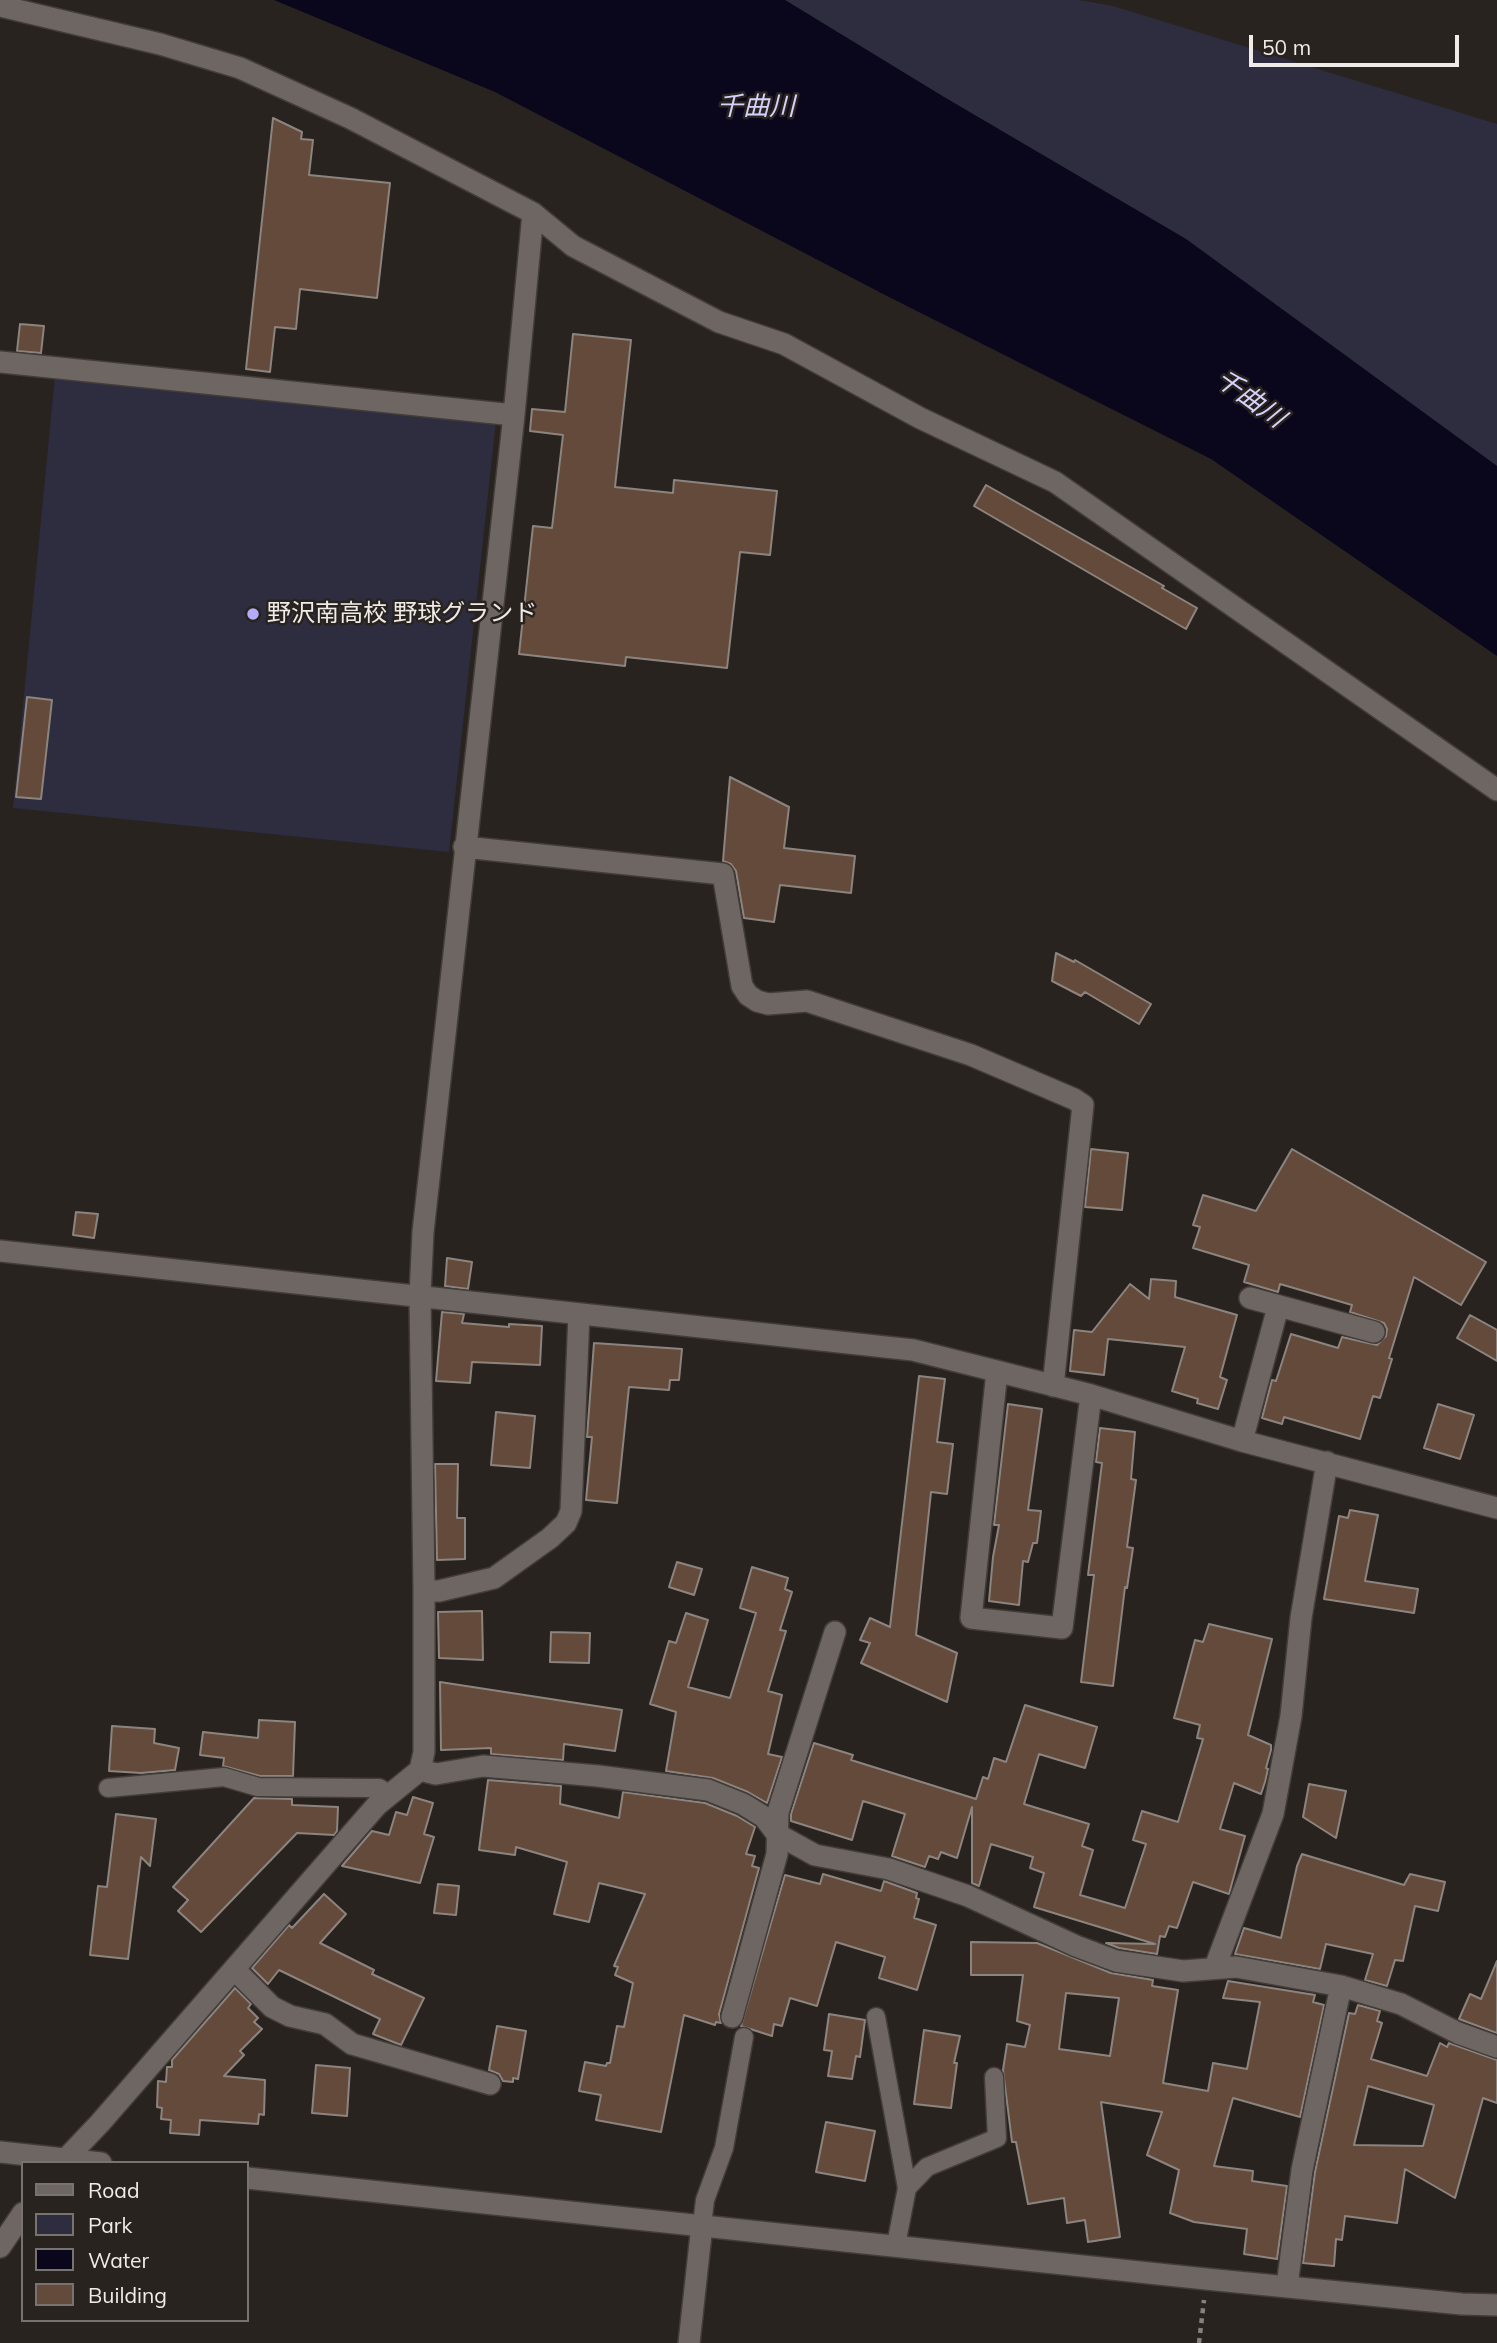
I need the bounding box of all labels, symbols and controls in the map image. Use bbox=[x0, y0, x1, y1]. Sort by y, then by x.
scale bar bbox=[1252, 21, 1462, 65]
text: 50 m bbox=[1262, 34, 1311, 60]
water label: 千曲川 bbox=[717, 91, 795, 123]
water label: 千曲川 bbox=[1209, 363, 1291, 435]
place label: 野沢南高校 野球グランド bbox=[267, 600, 537, 628]
marker: 野沢南高校 野球グランド bbox=[245, 606, 261, 622]
legend bbox=[21, 2161, 248, 2322]
text: Road bbox=[88, 2177, 139, 2203]
text: Park bbox=[88, 2212, 132, 2238]
text: Water bbox=[88, 2247, 149, 2273]
text: Building bbox=[88, 2282, 167, 2308]

